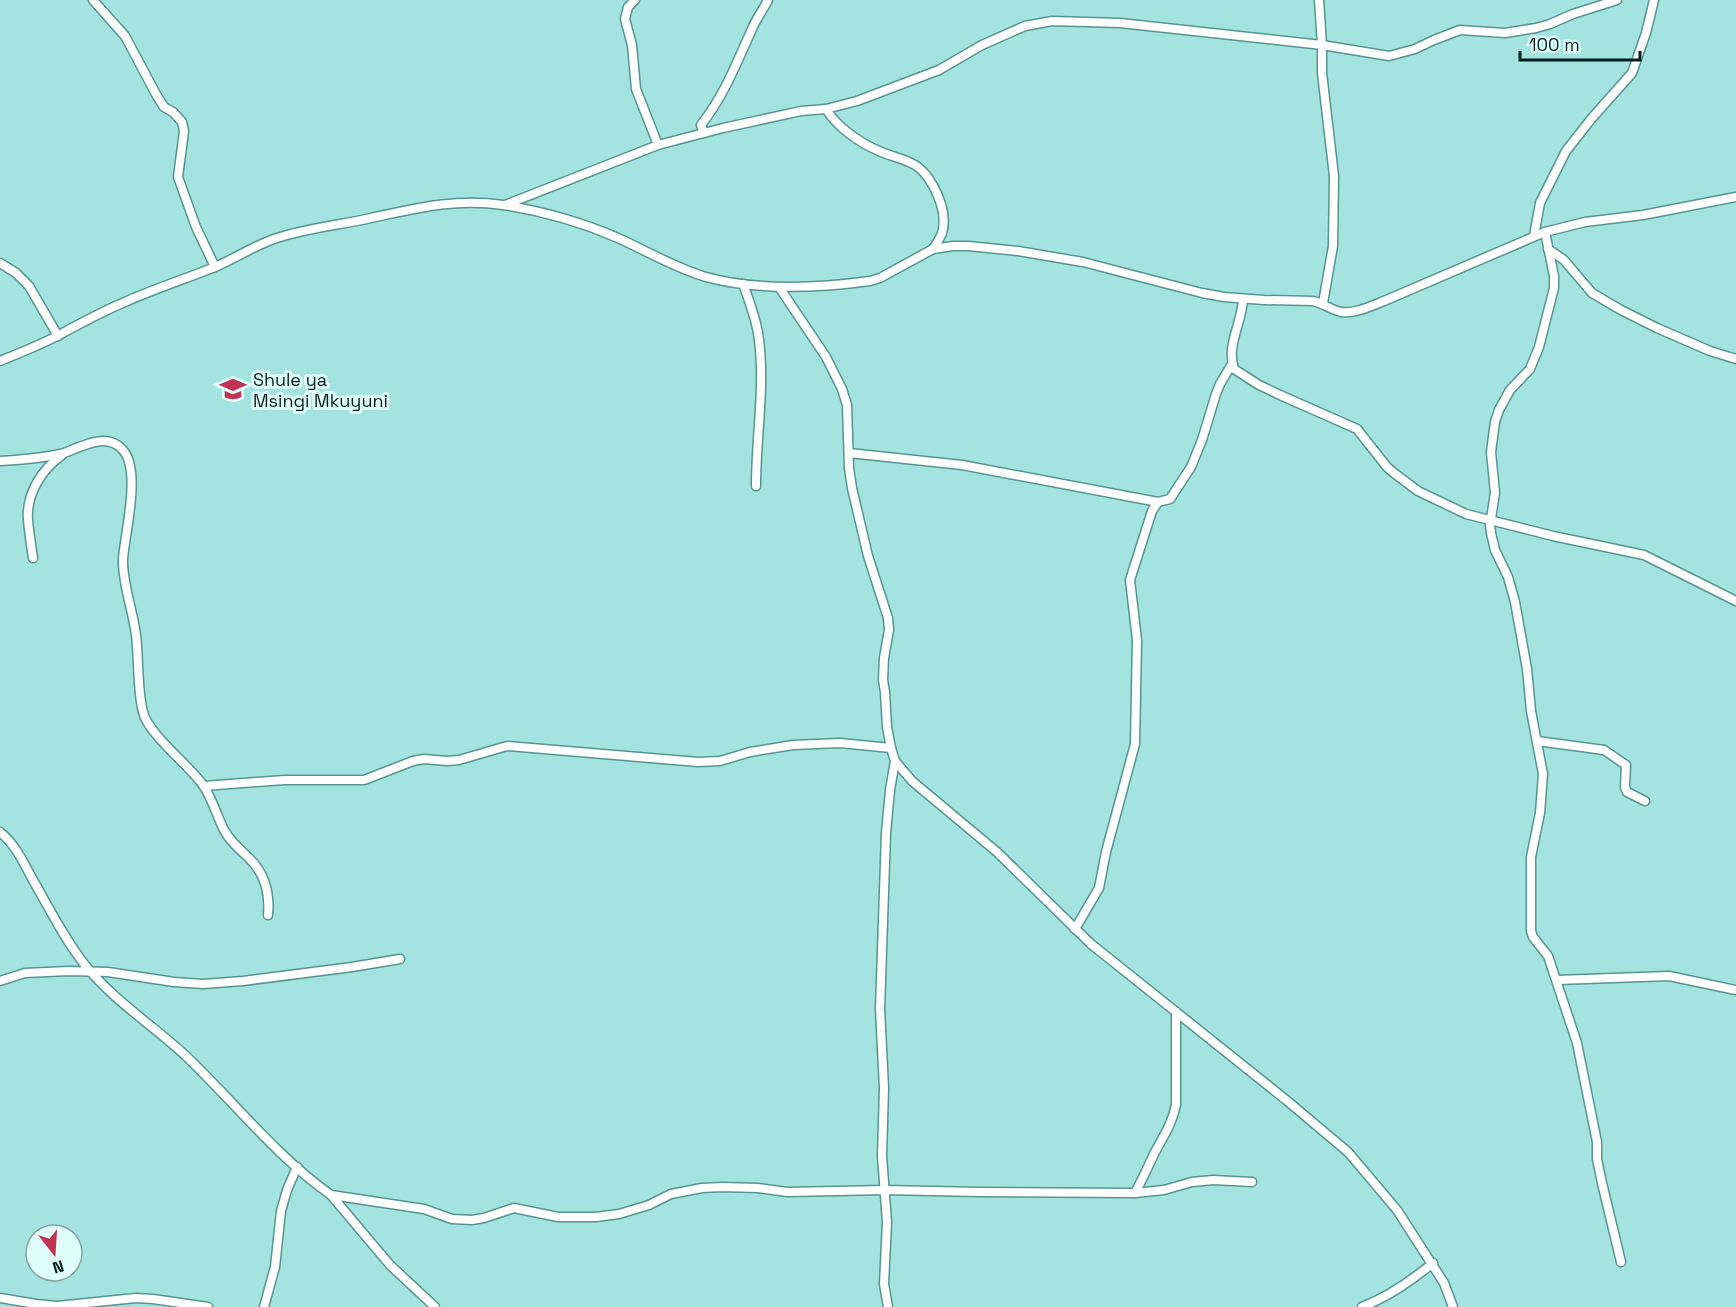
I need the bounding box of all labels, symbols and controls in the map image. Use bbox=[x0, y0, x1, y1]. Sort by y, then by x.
scale bar bbox=[1520, 24, 1640, 62]
text: 100 m bbox=[1529, 33, 1580, 56]
place label: Shule ya Msingi Mkuyuni bbox=[253, 368, 388, 412]
school or university icon: Shule ya Msingi Mkuyuni bbox=[218, 374, 248, 404]
north arrow bbox=[24, 1223, 84, 1283]
text: N bbox=[50, 1255, 66, 1278]

